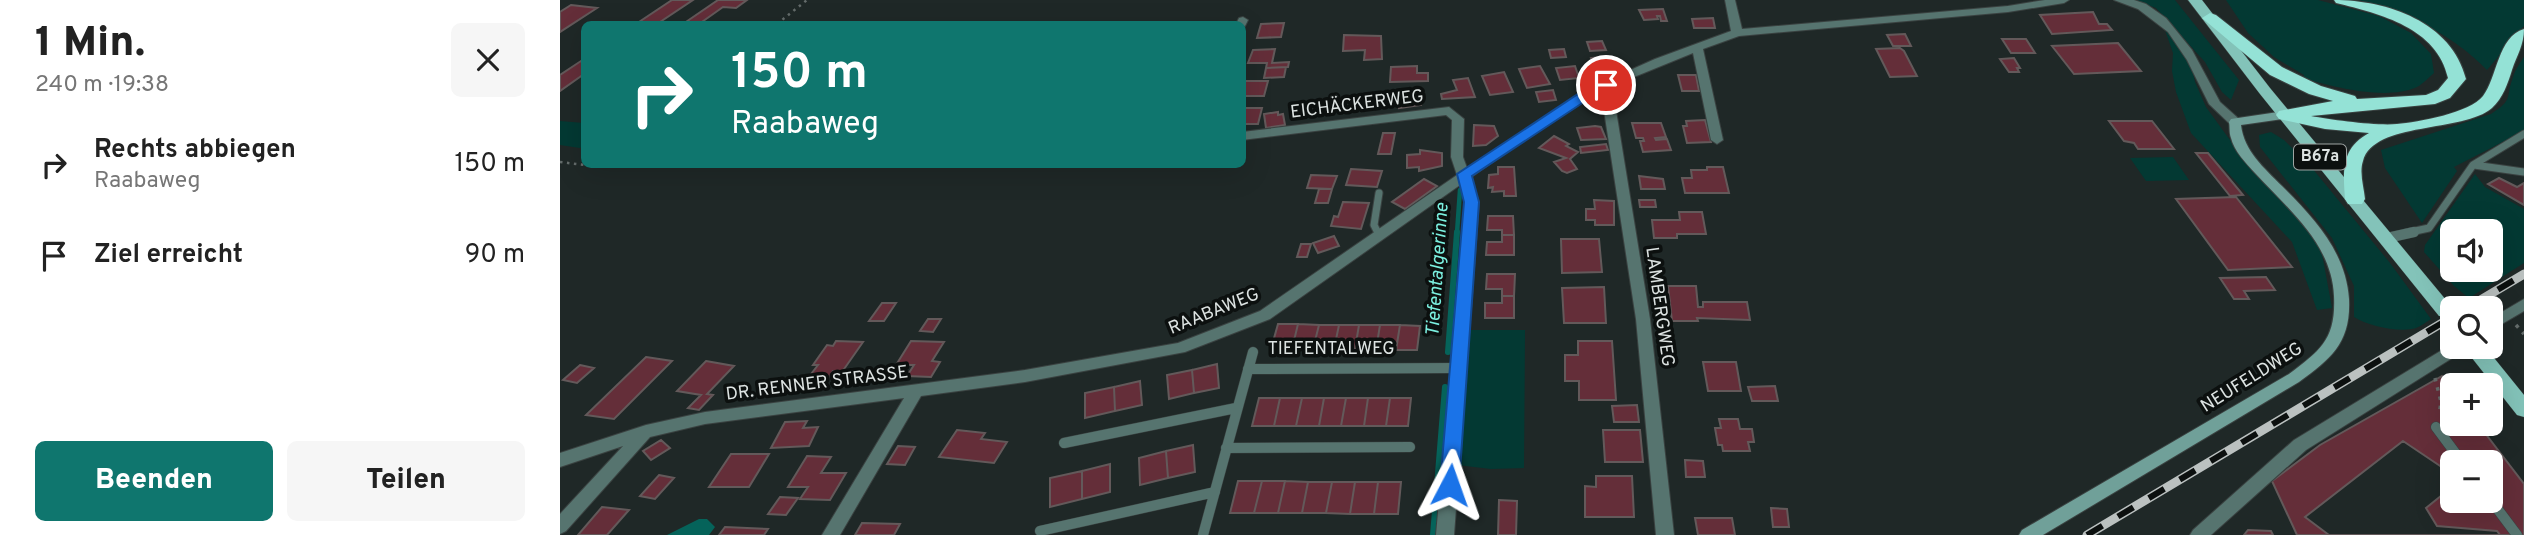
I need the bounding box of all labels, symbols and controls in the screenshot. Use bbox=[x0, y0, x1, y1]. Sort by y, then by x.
text: 1 Min. bbox=[35, 18, 145, 71]
button: close bbox=[451, 23, 525, 97]
text: 150 m bbox=[731, 44, 868, 106]
icon: right bbox=[616, 49, 707, 140]
pin bbox=[1576, 55, 1636, 115]
icon: arrive bbox=[1587, 66, 1625, 104]
text: 240 m · 19:38 bbox=[35, 71, 169, 100]
street label: EICHÄCKERWEG bbox=[1289, 83, 1425, 125]
text: Raabaweg bbox=[731, 105, 879, 145]
text: Rechts abbiegen bbox=[94, 134, 296, 167]
road number: B67a bbox=[2294, 144, 2346, 169]
icon: right bbox=[35, 146, 73, 184]
text: 150 m bbox=[454, 148, 525, 181]
text: Raabaweg bbox=[94, 167, 200, 196]
water label: Tiefentalgerinne bbox=[1421, 202, 1455, 338]
map controls bbox=[2440, 219, 2503, 513]
button: sound bbox=[2440, 219, 2503, 282]
icon: arrive bbox=[35, 237, 73, 275]
text: Ziel erreicht bbox=[94, 239, 243, 272]
text: 90 m bbox=[465, 239, 525, 272]
street label: LAMBERGWEG bbox=[1639, 246, 1679, 368]
street label: RAABAWEG bbox=[1165, 283, 1263, 341]
button: search bbox=[2440, 296, 2503, 359]
street label: TIEFENTALWEG bbox=[1267, 338, 1395, 361]
street label: NEUFELDWEG bbox=[2197, 338, 2307, 418]
street label: DR. RENNER STRASSE bbox=[724, 361, 910, 407]
button: + bbox=[2440, 373, 2503, 436]
button: Beenden bbox=[35, 441, 273, 521]
button: Teilen bbox=[287, 441, 525, 521]
position arrow bbox=[1413, 448, 1487, 522]
button: − bbox=[2440, 450, 2503, 513]

